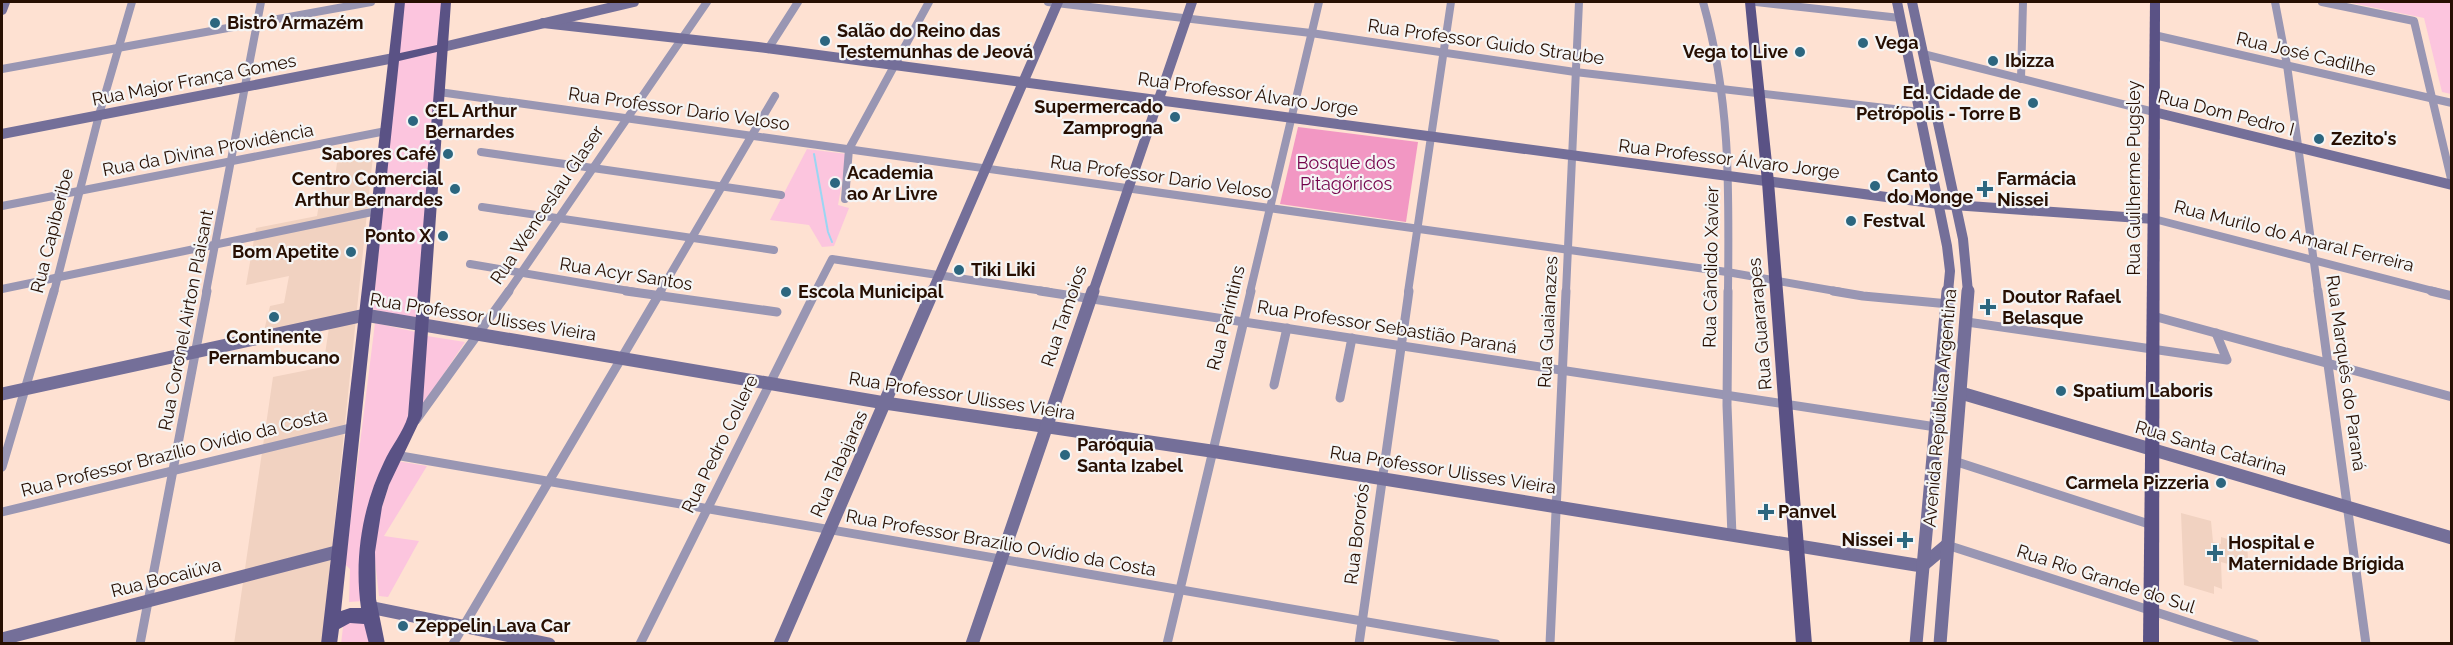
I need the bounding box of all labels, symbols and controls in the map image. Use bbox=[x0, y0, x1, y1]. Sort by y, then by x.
place label: Bistrô Armazém bbox=[227, 12, 364, 33]
street label: Rua Professor Guido Straube bbox=[1366, 15, 1606, 69]
marker: Bistrô Armazém bbox=[208, 16, 222, 30]
place label: Salão do Reino das Testemunhas de Jeová bbox=[837, 20, 1033, 62]
street label: Rua José Cadilhe bbox=[2234, 27, 2378, 80]
place label: Vega bbox=[1875, 32, 1918, 53]
marker: Salão do Reino das Testemunhas de Jeová bbox=[818, 34, 832, 48]
marker: Vega bbox=[1856, 36, 1870, 50]
place label: Vega to Live bbox=[1683, 41, 1788, 62]
marker: Vega to Live bbox=[1793, 45, 1807, 59]
street label: Rua Major França Gomes bbox=[90, 49, 298, 110]
place label: Ibizza bbox=[2005, 50, 2054, 71]
marker: Ibizza bbox=[1986, 54, 2000, 68]
street label: Rua Professor Álvaro Jorge bbox=[1136, 67, 1360, 119]
street label: Rua Guilherme Pugsley bbox=[2123, 80, 2144, 275]
place label: Ed. Cidade de Petrópolis - Torre B bbox=[1856, 82, 2021, 124]
street label: Rua Professor Dario Veloso bbox=[567, 83, 791, 134]
street label: Rua Dom Pedro I bbox=[2156, 85, 2297, 140]
place label: Supermercado Zamprogna bbox=[1034, 96, 1163, 138]
marker: Ed. Cidade de Petrópolis - Torre B bbox=[2026, 96, 2040, 110]
place label: CEL Arthur Bernardes bbox=[425, 100, 517, 142]
marker: Supermercado Zamprogna bbox=[1168, 110, 1182, 124]
marker: CEL Arthur Bernardes bbox=[406, 114, 420, 128]
street label: Rua da Divina Providência bbox=[101, 119, 315, 180]
street label: Rua Wenceslau Glaser bbox=[486, 121, 608, 288]
place label: Zezito's bbox=[2331, 128, 2397, 149]
marker: Zezito's bbox=[2312, 132, 2326, 146]
street label: Rua Professor Álvaro Jorge bbox=[1617, 134, 1841, 183]
place label: Sabores Café bbox=[322, 143, 436, 164]
marker: Sabores Café bbox=[441, 147, 455, 161]
street label: Rua Professor Dario Veloso bbox=[1049, 151, 1273, 202]
park label: Bosque dos Pitagóricos bbox=[1297, 152, 1396, 194]
place label: Academia ao Ar Livre bbox=[847, 162, 938, 204]
place label: Canto do Monge bbox=[1887, 165, 1973, 207]
street label: Rua Capiberibe bbox=[26, 166, 77, 295]
place label: Centro Comercial Arthur Bernardes bbox=[292, 168, 443, 210]
place label: Farmácia Nissei bbox=[1997, 168, 2076, 210]
marker: Academia ao Ar Livre bbox=[828, 176, 842, 190]
marker: Canto do Monge bbox=[1868, 179, 1882, 193]
marker: Centro Comercial Arthur Bernardes bbox=[448, 182, 462, 196]
marker: Farmácia Nissei bbox=[1978, 182, 1992, 196]
street label: Rua Cândido Xavier bbox=[1699, 185, 1722, 348]
street label: Rua Murilo do Amaral Ferreira bbox=[2172, 195, 2416, 276]
street label: Rua Coronel Airton Plaisant bbox=[154, 208, 217, 432]
place label: Festval bbox=[1863, 210, 1925, 231]
marker: Festval bbox=[1844, 214, 1858, 228]
place label: Ponto X bbox=[365, 225, 431, 246]
marker: Ponto X bbox=[436, 229, 450, 243]
place label: Bom Apetite bbox=[232, 241, 339, 262]
marker: Bom Apetite bbox=[344, 245, 358, 259]
street label: Rua Acyr Santos bbox=[558, 253, 694, 294]
street label: Rua Guaianazes bbox=[1534, 255, 1561, 388]
street label: Rua Guararapes bbox=[1743, 257, 1776, 391]
place label: Tiki Liki bbox=[971, 259, 1035, 280]
street label: Rua Tamoios bbox=[1036, 262, 1091, 369]
marker: Tiki Liki bbox=[952, 263, 966, 277]
street label: Rua Parintins bbox=[1202, 263, 1249, 373]
street label: Rua Marquês do Paraná bbox=[2322, 274, 2371, 472]
place label: Escola Municipal bbox=[798, 281, 944, 302]
marker: Escola Municipal bbox=[779, 285, 793, 299]
place label: Doutor Rafael Belasque bbox=[2002, 286, 2121, 328]
street label: Rua Professor Ulisses Vieira bbox=[368, 288, 598, 345]
street label: Avenida República Argentina bbox=[1919, 288, 1960, 528]
street label: Rua Professor Sebastião Paraná bbox=[1256, 296, 1518, 357]
marker: Doutor Rafael Belasque bbox=[1979, 298, 1997, 316]
marker: Continente Pernambucano bbox=[267, 310, 281, 324]
place label: Continente Pernambucano bbox=[208, 326, 340, 368]
street label: Rua Professor Ulisses Vieira bbox=[847, 367, 1077, 424]
street label: Rua Pedro Collere bbox=[677, 371, 762, 516]
place label: Spatium Laboris bbox=[2073, 380, 2213, 401]
marker: Spatium Laboris bbox=[2054, 384, 2068, 398]
street label: Rua Professor Brazílio Ovídio da Costa bbox=[19, 404, 329, 501]
street label: Rua Tabajaras bbox=[806, 407, 872, 520]
street label: Rua Santa Catarina bbox=[2133, 416, 2289, 479]
place label: Paróquia Santa Izabel bbox=[1077, 434, 1183, 476]
street label: Rua Professor Ulisses Vieira bbox=[1328, 441, 1558, 498]
marker: Paróquia Santa Izabel bbox=[1058, 448, 1072, 462]
place label: Carmela Pizzeria bbox=[2065, 472, 2209, 493]
marker: Carmela Pizzeria bbox=[2214, 476, 2228, 490]
street label: Rua Bororós bbox=[1340, 482, 1373, 586]
place label: Panvel bbox=[1778, 501, 1836, 522]
street label: Rua Professor Brazílio Ovídio da Costa bbox=[844, 505, 1158, 580]
marker: Panvel bbox=[1759, 505, 1773, 519]
place label: Nissei bbox=[1842, 529, 1893, 550]
place label: Hospital e Maternidade Brígida bbox=[2228, 532, 2404, 574]
marker: Nissei bbox=[1898, 533, 1912, 547]
street label: Rua Rio Grande do Sul bbox=[2014, 540, 2198, 617]
marker: Hospital e Maternidade Brígida bbox=[2206, 544, 2224, 562]
street label: Rua Bocaiúva bbox=[109, 554, 223, 601]
place label: Zeppelin Lava Car bbox=[415, 615, 570, 636]
marker: Zeppelin Lava Car bbox=[396, 619, 410, 633]

